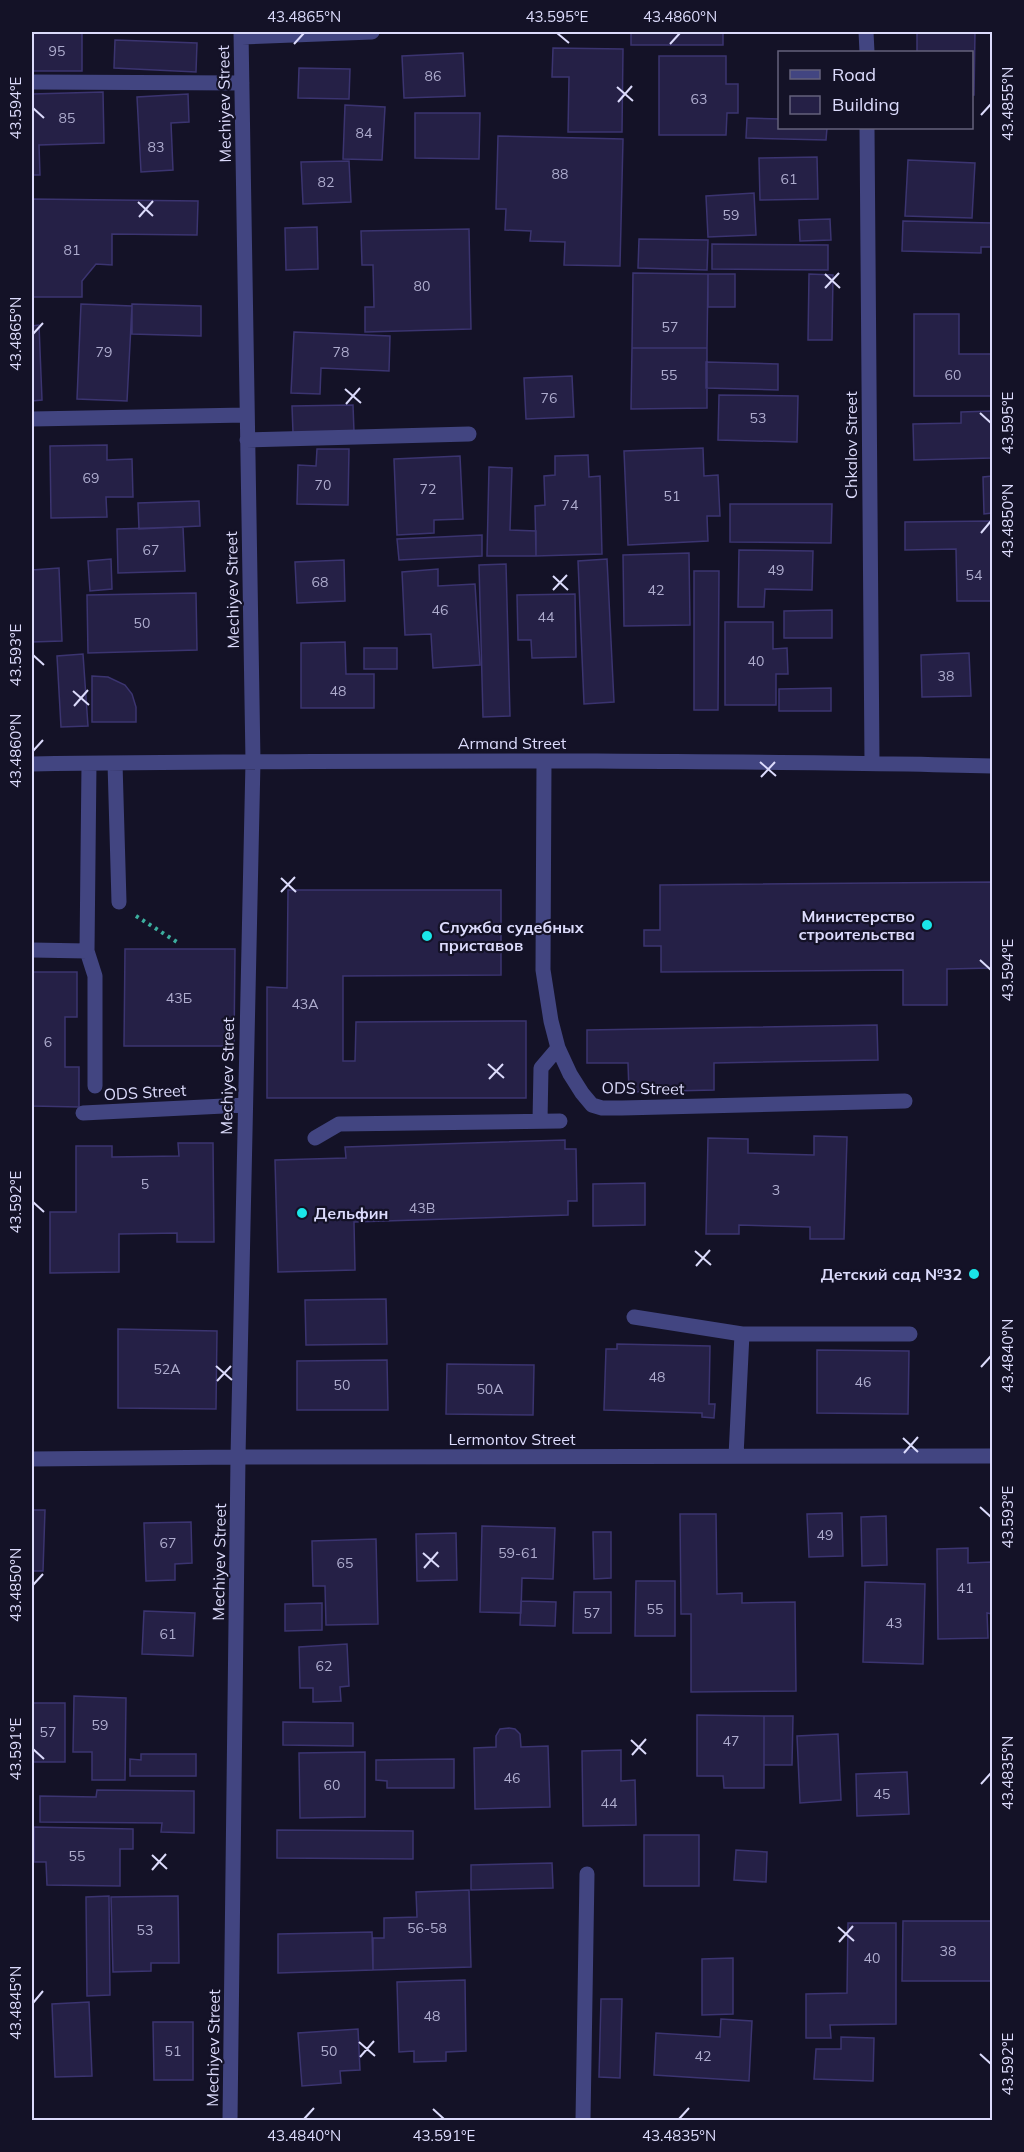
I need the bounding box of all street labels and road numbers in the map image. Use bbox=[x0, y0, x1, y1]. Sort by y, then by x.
street label: Mechiyev Street bbox=[213, 45, 235, 163]
street label: Chkalov Street bbox=[841, 391, 861, 499]
street label: Mechiyev Street bbox=[221, 531, 243, 649]
street label: Armand Street bbox=[458, 733, 567, 753]
street label: Mechiyev Street bbox=[216, 1017, 238, 1135]
street label: ODS Street bbox=[601, 1077, 685, 1099]
street label: ODS Street bbox=[103, 1080, 187, 1104]
street label: Lermontov Street bbox=[448, 1429, 576, 1449]
street label: Mechiyev Street bbox=[208, 1503, 230, 1621]
street label: Mechiyev Street bbox=[202, 1989, 224, 2107]

